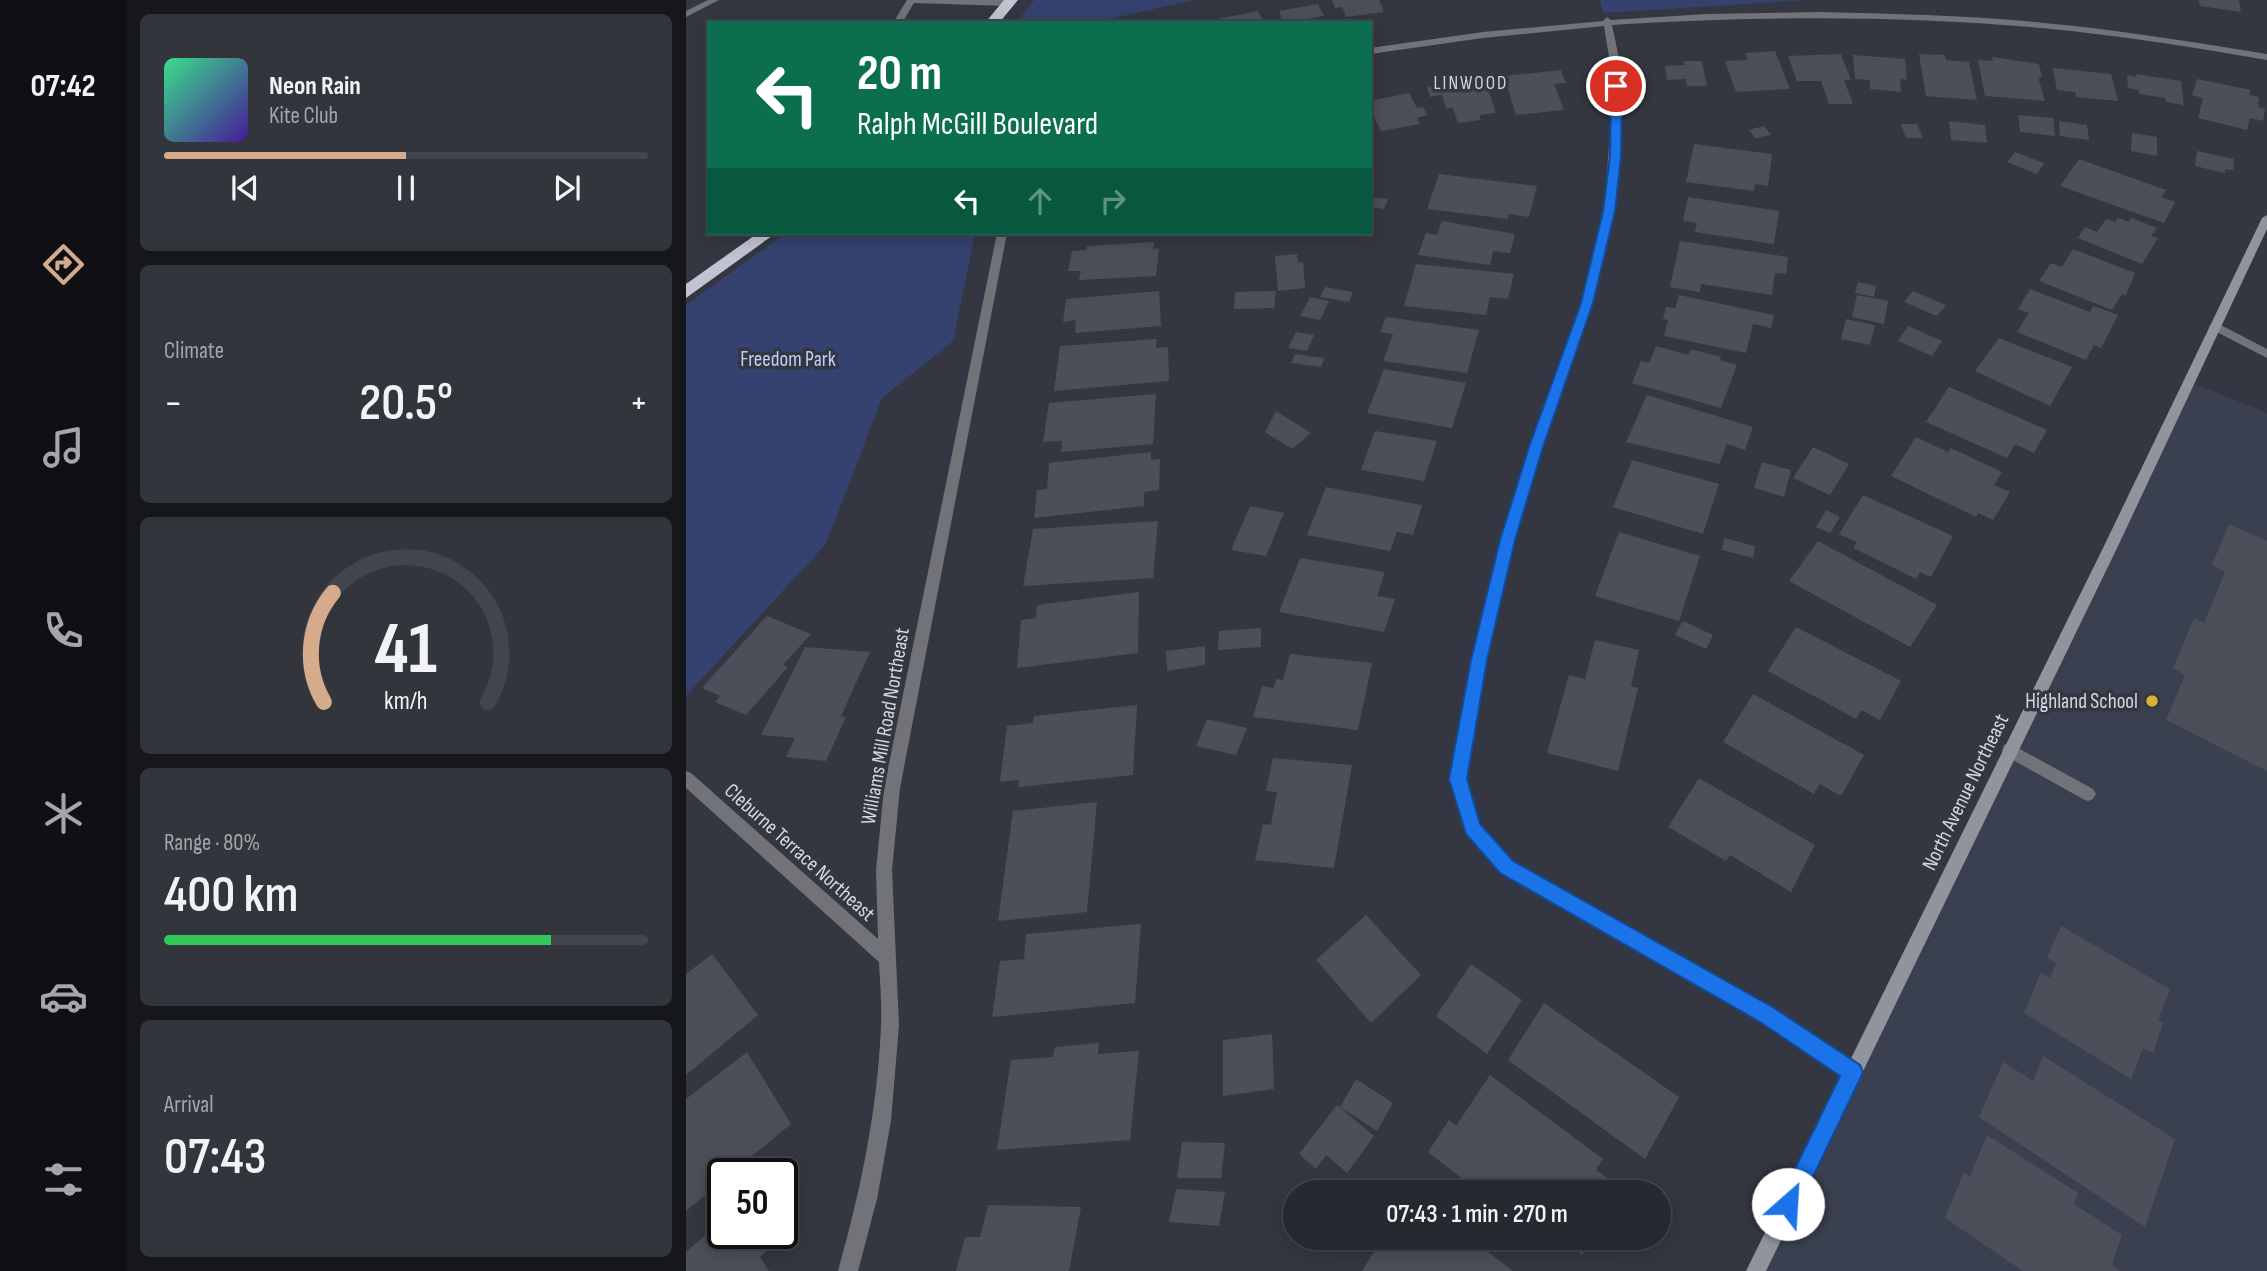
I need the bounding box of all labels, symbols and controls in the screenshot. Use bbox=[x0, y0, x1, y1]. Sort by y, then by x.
text: 20 m bbox=[857, 45, 942, 104]
icon: left bbox=[742, 49, 833, 140]
pin bbox=[1586, 56, 1646, 116]
text: 07:42 bbox=[30, 67, 96, 106]
icon: arrive bbox=[1597, 67, 1635, 105]
text: Neon Rain bbox=[269, 71, 361, 102]
district label: LINWOOD bbox=[1434, 72, 1508, 95]
text: Kite Club bbox=[269, 102, 338, 130]
text: Ralph McGill Boulevard bbox=[857, 105, 1098, 144]
icon: previous bbox=[226, 169, 264, 207]
icon: pause bbox=[387, 169, 425, 207]
icon: next bbox=[548, 169, 586, 207]
icon: left bbox=[948, 182, 986, 220]
icon: ahead bbox=[1021, 182, 1059, 220]
icon: right bbox=[1094, 182, 1132, 220]
icon: directions bbox=[39, 240, 88, 289]
text: Climate bbox=[164, 337, 224, 365]
park label: Freedom Park bbox=[740, 347, 836, 372]
text: 20.5° bbox=[359, 372, 453, 435]
text: − bbox=[164, 381, 183, 426]
text: + bbox=[629, 381, 648, 426]
icon: music bbox=[39, 423, 88, 472]
icon: phone bbox=[39, 606, 88, 655]
text: 41 bbox=[375, 606, 437, 694]
street label: Williams Mill Road Northeast bbox=[856, 626, 915, 827]
text: km/h bbox=[384, 685, 428, 716]
place label: Highland School bbox=[2025, 689, 2138, 714]
marker: Highland School bbox=[2144, 693, 2160, 709]
street label: North Avenue Northeast bbox=[1917, 710, 2014, 874]
street label: Cleburne Terrace Northeast bbox=[719, 778, 880, 927]
icon: climate bbox=[39, 789, 88, 838]
text: Range · 80% bbox=[164, 829, 260, 857]
text: 400 km bbox=[164, 864, 299, 927]
icon: car bbox=[39, 972, 88, 1021]
text: Arrival bbox=[164, 1091, 213, 1119]
text: 07:43 bbox=[164, 1126, 267, 1189]
icon: filters bbox=[39, 1155, 88, 1204]
speed limit sign: 50 bbox=[707, 1158, 798, 1249]
position arrow bbox=[1751, 1167, 1825, 1241]
text: 07:43 · 1 min · 270 m bbox=[1386, 1199, 1568, 1230]

